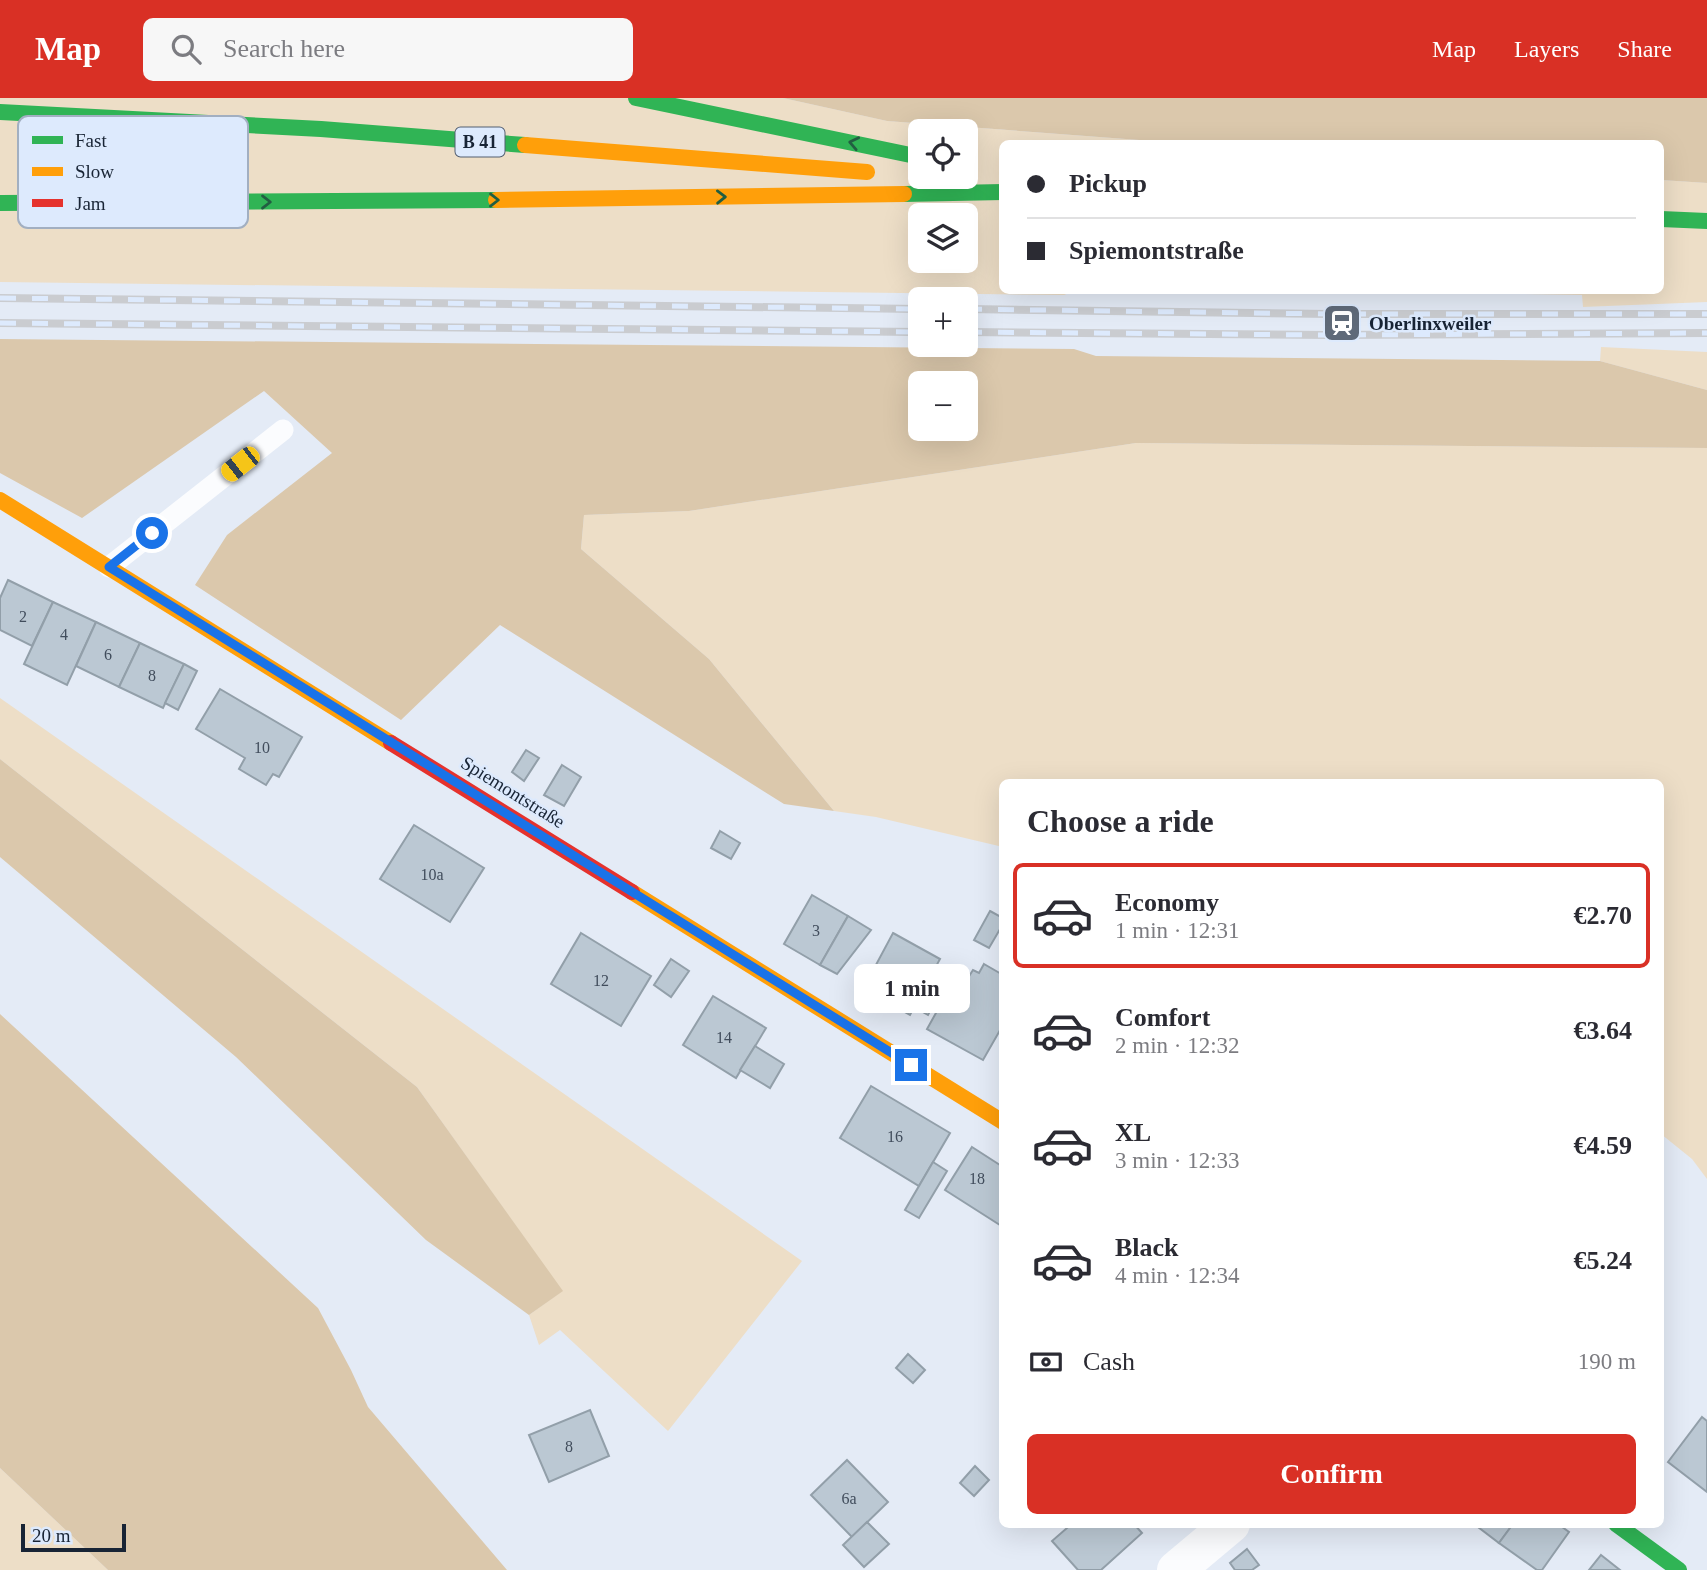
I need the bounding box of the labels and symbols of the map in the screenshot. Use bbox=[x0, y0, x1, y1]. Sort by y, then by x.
legend bbox=[18, 116, 248, 228]
road number: B 41 bbox=[456, 127, 504, 156]
text: Fast bbox=[75, 130, 107, 151]
one-way arrow bbox=[848, 137, 860, 152]
text: Slow bbox=[75, 161, 114, 182]
one-way arrow bbox=[717, 189, 727, 205]
one-way arrow bbox=[489, 192, 500, 208]
text: Jam bbox=[75, 193, 106, 214]
one-way arrow bbox=[261, 194, 272, 209]
station icon: Oberlinxweiler bbox=[1321, 302, 1363, 344]
place label: Oberlinxweiler bbox=[1369, 313, 1492, 334]
car bbox=[217, 443, 264, 485]
route start bbox=[136, 517, 168, 549]
house number: 2 bbox=[19, 608, 27, 625]
house number: 4 bbox=[60, 626, 68, 643]
house number: 6 bbox=[104, 646, 112, 663]
house number: 8 bbox=[148, 667, 156, 684]
house number: 10 bbox=[254, 739, 270, 756]
street label: Spiemontstraße bbox=[457, 752, 569, 832]
house number: 10a bbox=[420, 866, 444, 883]
house number: 3 bbox=[812, 922, 820, 939]
callout: 1 min bbox=[853, 964, 969, 1012]
house number: 12 bbox=[593, 972, 609, 989]
house number: 14 bbox=[716, 1029, 732, 1046]
route end bbox=[895, 1049, 927, 1081]
house number: 16 bbox=[887, 1128, 903, 1145]
house number: 18 bbox=[969, 1170, 985, 1187]
house number: 8 bbox=[565, 1438, 573, 1455]
house number: 6a bbox=[841, 1490, 857, 1507]
scale bar bbox=[21, 1521, 126, 1553]

